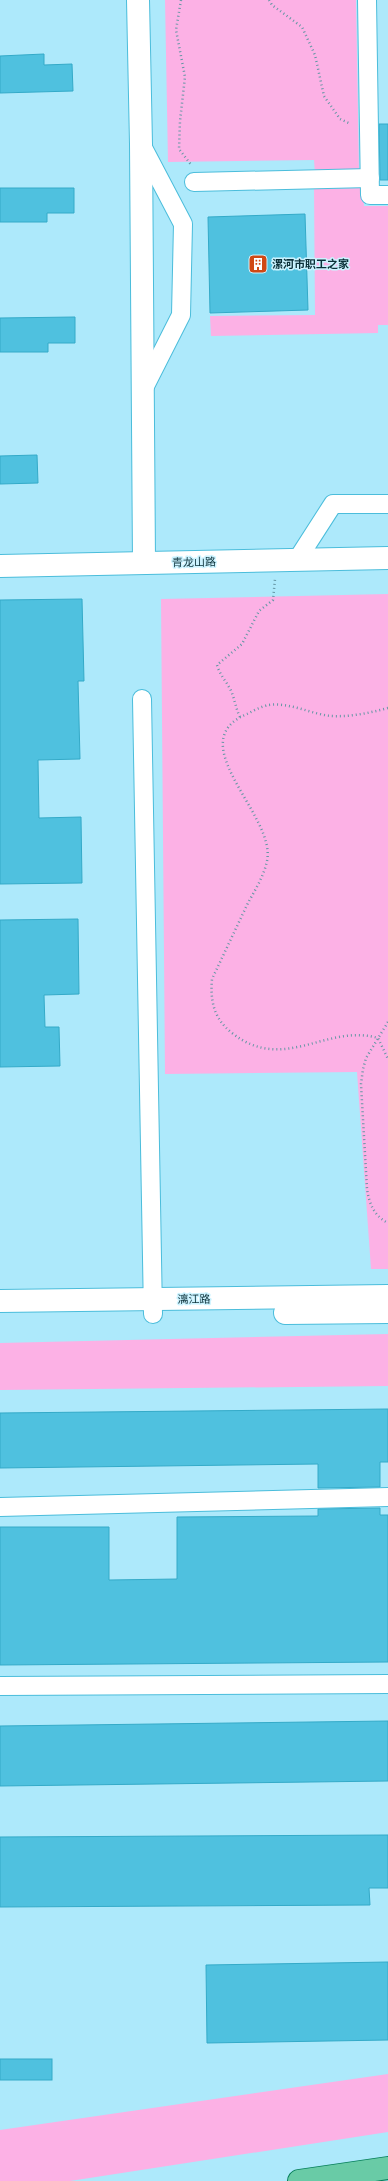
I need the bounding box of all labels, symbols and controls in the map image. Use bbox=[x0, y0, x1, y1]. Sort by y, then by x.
building icon: 漯河市职工之家 bbox=[247, 253, 269, 275]
place label: 漯河市职工之家 bbox=[272, 258, 349, 270]
street label: 青龙山路 bbox=[172, 556, 216, 568]
street label: 漓江路 bbox=[177, 1293, 211, 1305]

